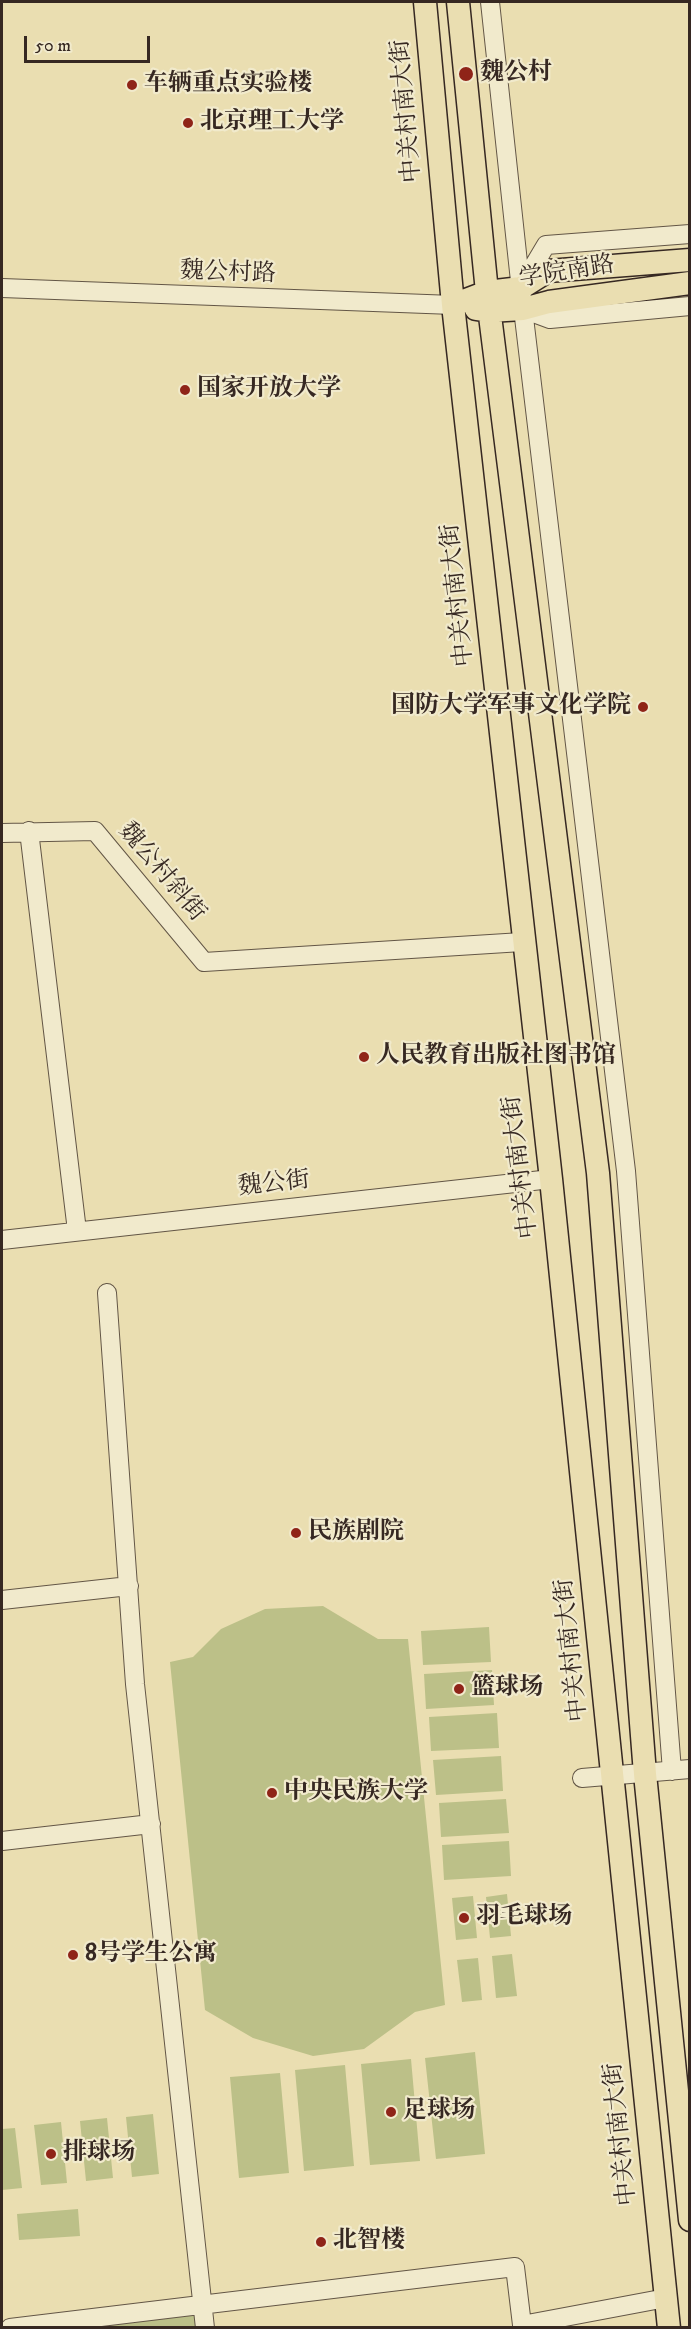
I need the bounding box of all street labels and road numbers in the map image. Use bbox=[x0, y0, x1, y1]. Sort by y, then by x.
street label: 中关村南大街 bbox=[387, 38, 429, 184]
street label: 学院南路 bbox=[517, 251, 617, 295]
street label: 魏公村路 bbox=[180, 258, 276, 290]
street label: 中关村南大街 bbox=[437, 522, 481, 668]
street label: 魏公村斜街 bbox=[111, 818, 211, 928]
street label: 中关村南大街 bbox=[499, 1094, 545, 1240]
street label: 魏公街 bbox=[237, 1167, 311, 1203]
street label: 中关村南大街 bbox=[551, 1577, 595, 1723]
street label: 中关村南大街 bbox=[600, 2061, 644, 2207]

